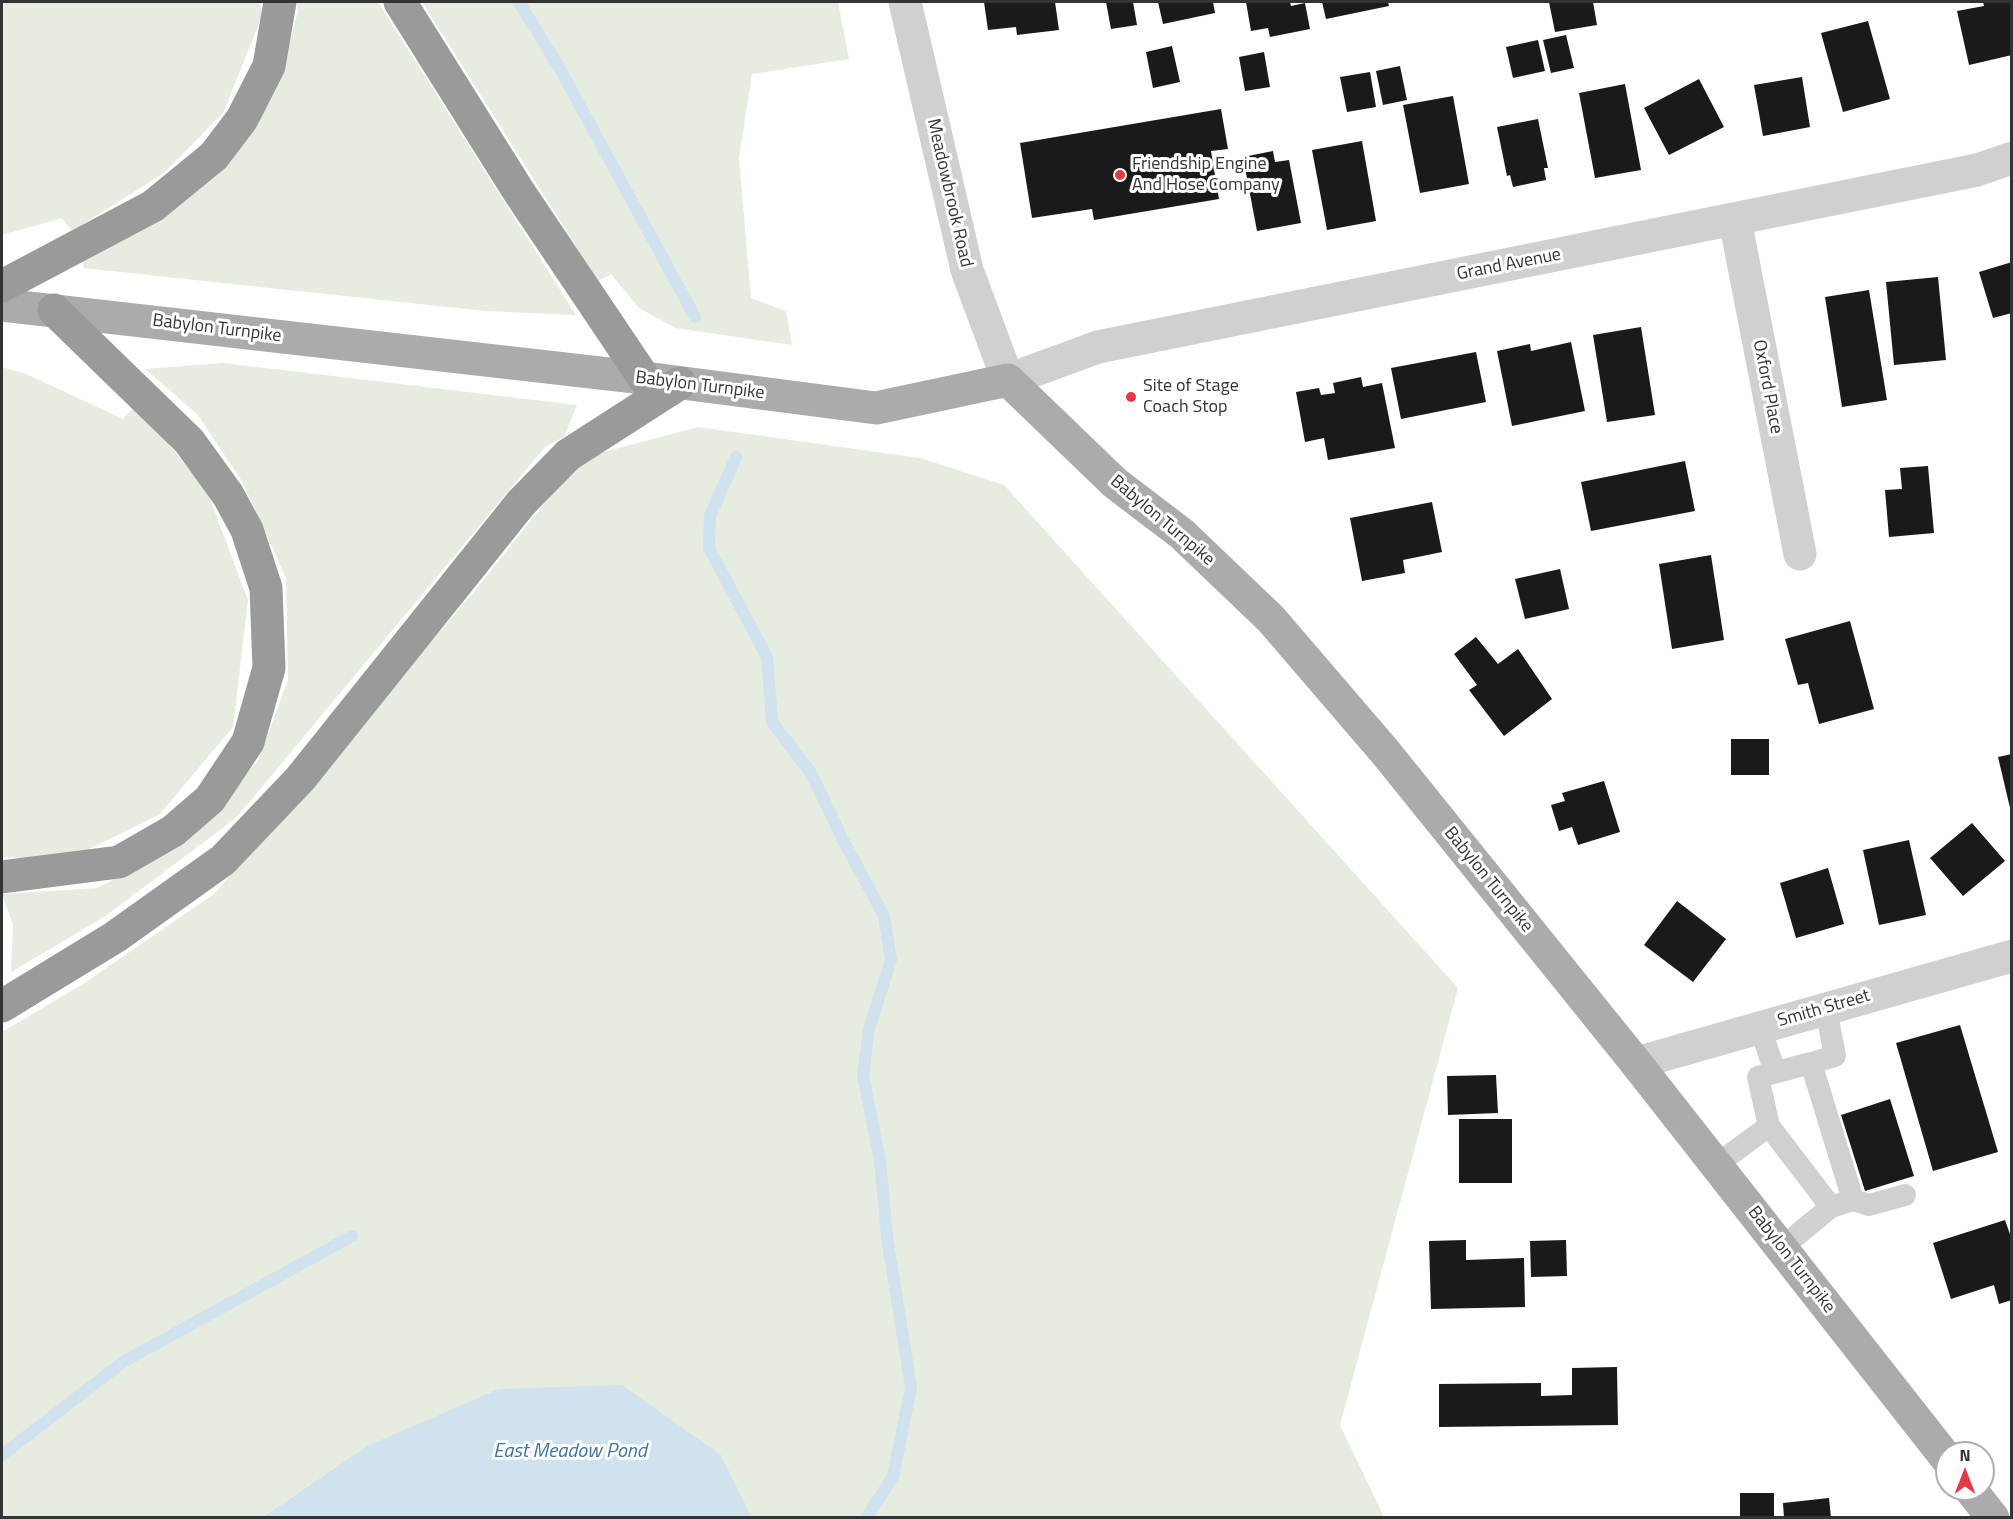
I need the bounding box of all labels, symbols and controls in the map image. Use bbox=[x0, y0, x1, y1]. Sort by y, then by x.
street label: Meadowbrook Road bbox=[921, 117, 977, 269]
place label: Friendship Engine And Hose Company bbox=[1132, 154, 1280, 196]
marker: Friendship Engine And Hose Company bbox=[1113, 168, 1127, 182]
street label: Grand Avenue bbox=[1455, 244, 1563, 286]
street label: Babylon Turnpike bbox=[151, 310, 283, 348]
street label: Oxford Place bbox=[1747, 338, 1787, 436]
street label: Babylon Turnpike bbox=[634, 367, 766, 405]
place label: Site of Stage Coach Stop bbox=[1143, 376, 1239, 418]
marker: Site of Stage Coach Stop bbox=[1124, 390, 1138, 404]
street label: Babylon Turnpike bbox=[1105, 471, 1219, 571]
street label: Babylon Turnpike bbox=[1439, 823, 1537, 937]
street label: Smith Street bbox=[1775, 986, 1873, 1032]
street label: Babylon Turnpike bbox=[1743, 1202, 1839, 1318]
water label: East Meadow Pond bbox=[493, 1440, 647, 1464]
north arrow bbox=[1935, 1441, 1995, 1501]
text: N bbox=[1959, 1443, 1971, 1467]

